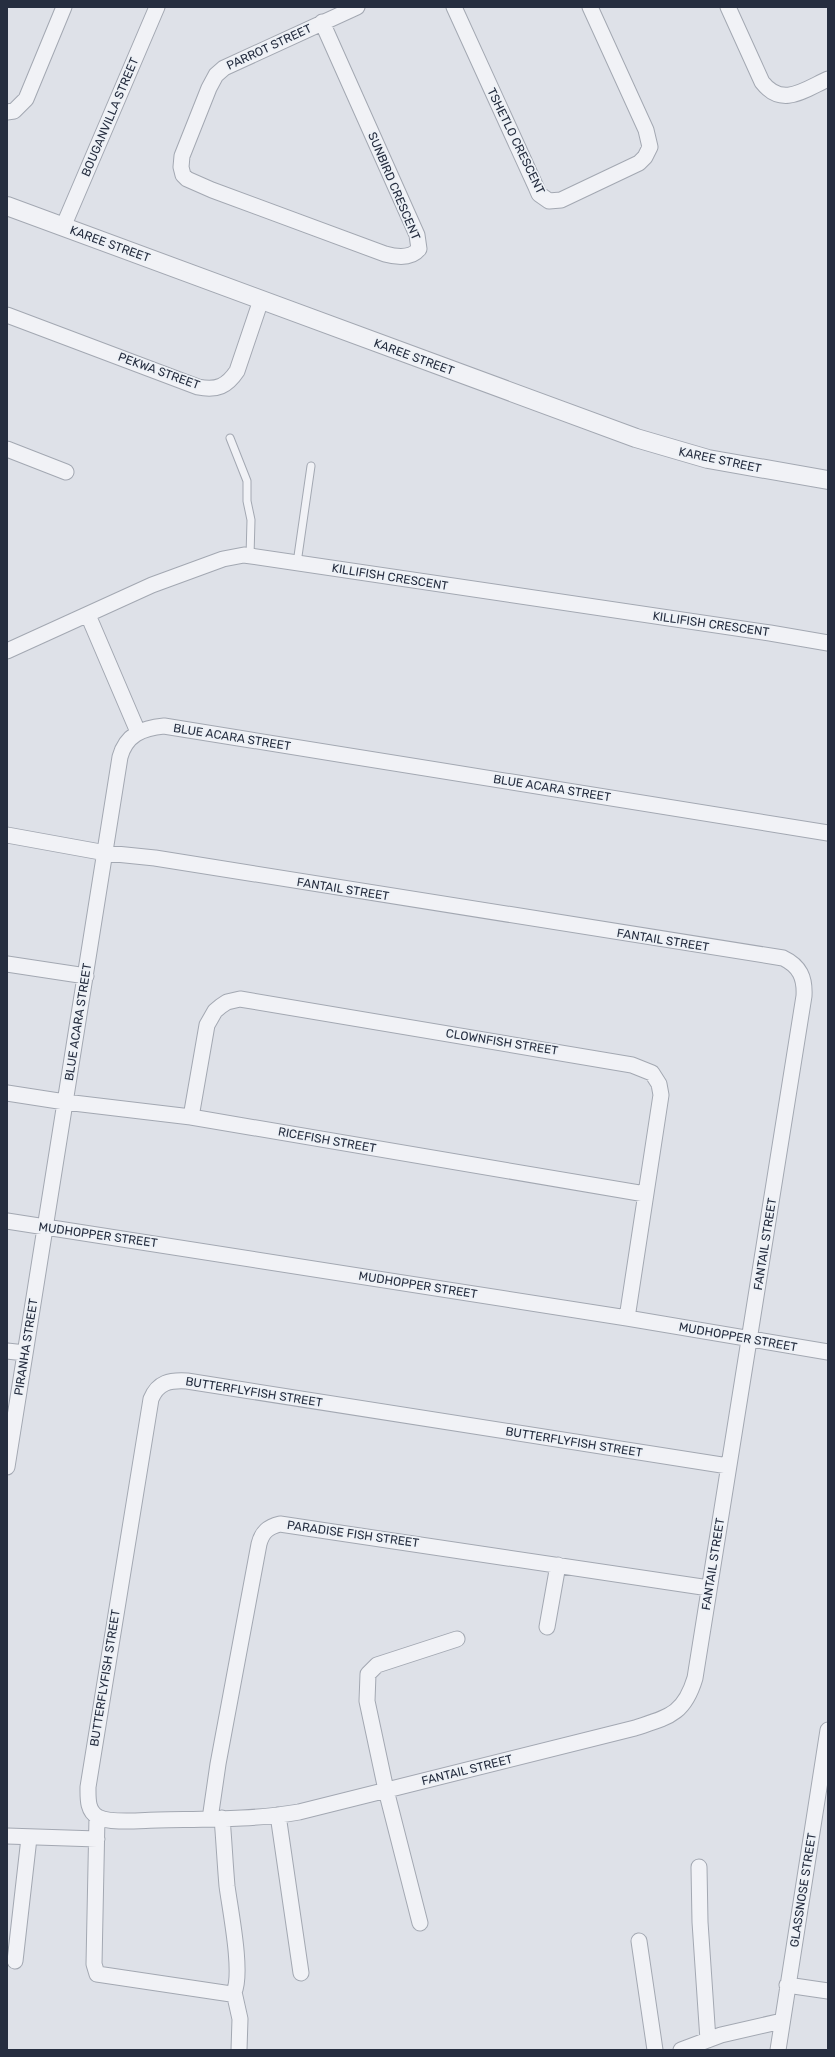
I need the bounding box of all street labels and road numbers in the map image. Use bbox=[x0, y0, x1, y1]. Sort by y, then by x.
street label: PARROT STREET bbox=[224, 21, 314, 73]
street label: BOUGANVILLA STREET bbox=[79, 55, 141, 179]
street label: TSHETLO CRESCENT bbox=[484, 86, 548, 196]
street label: SUNBIRD CRESCENT bbox=[365, 130, 423, 242]
street label: KAREE STREET bbox=[68, 223, 152, 265]
street label: KAREE STREET bbox=[372, 336, 456, 378]
street label: PEKWA STREET bbox=[116, 350, 202, 392]
street label: KAREE STREET bbox=[677, 444, 763, 476]
street label: KILLIFISH CRESCENT bbox=[331, 561, 449, 593]
street label: KILLIFISH CRESCENT bbox=[652, 609, 770, 639]
street label: BLUE ACARA STREET bbox=[172, 721, 292, 753]
street label: BLUE ACARA STREET bbox=[492, 772, 612, 804]
street label: FANTAIL STREET bbox=[296, 875, 390, 903]
street label: FANTAIL STREET bbox=[616, 926, 710, 954]
street label: BLUE ACARA STREET bbox=[62, 962, 94, 1082]
street label: CLOWNFISH STREET bbox=[445, 1026, 559, 1058]
street label: RICEFISH STREET bbox=[277, 1124, 377, 1156]
street label: FANTAIL STREET bbox=[751, 1197, 779, 1291]
street label: MUDHOPPER STREET bbox=[38, 1220, 158, 1250]
street label: MUDHOPPER STREET bbox=[358, 1269, 478, 1301]
street label: PIRANHA STREET bbox=[11, 1297, 41, 1397]
street label: MUDHOPPER STREET bbox=[678, 1320, 798, 1354]
street label: BUTTERFLYFISH STREET bbox=[184, 1374, 324, 1410]
street label: BUTTERFLYFISH STREET bbox=[504, 1424, 644, 1460]
street label: FANTAIL STREET bbox=[699, 1517, 727, 1611]
street label: PARADISE FISH STREET bbox=[286, 1518, 420, 1550]
street label: BUTTERFLYFISH STREET bbox=[87, 1608, 123, 1748]
street label: FANTAIL STREET bbox=[420, 1752, 514, 1788]
street label: GLASSNOSE STREET bbox=[787, 1832, 819, 1948]

